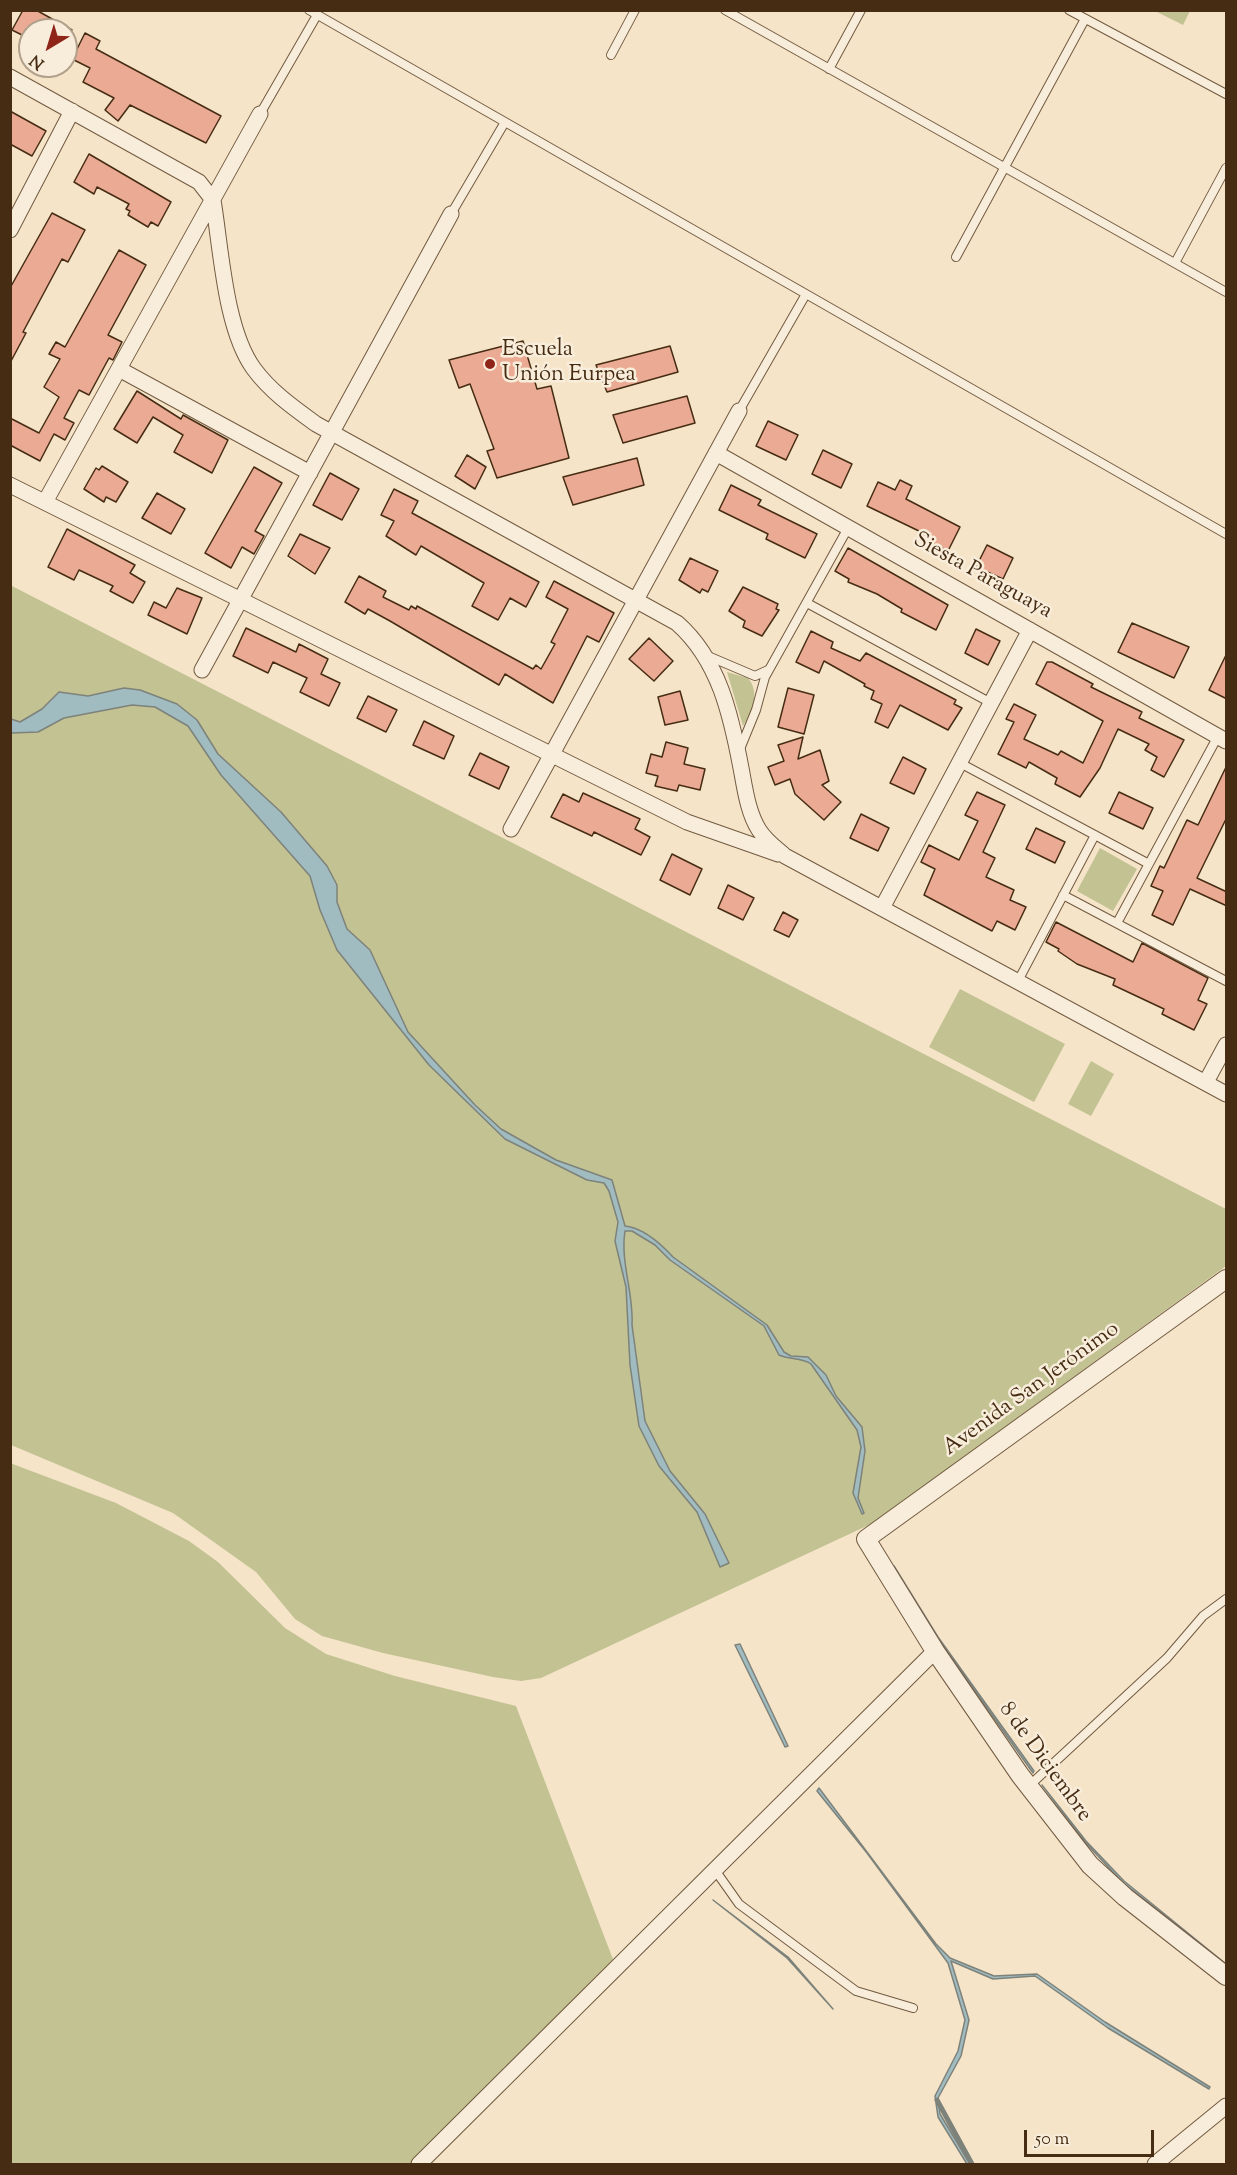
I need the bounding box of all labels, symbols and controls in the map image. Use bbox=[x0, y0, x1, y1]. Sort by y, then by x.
north arrow bbox=[18, 18, 78, 78]
text: N bbox=[26, 48, 50, 74]
place label: Escuela Unión Eurpea bbox=[502, 338, 636, 390]
marker: Escuela Unión Eurpea bbox=[483, 357, 497, 371]
street label: Siesta Paraguaya bbox=[908, 528, 1056, 626]
street label: Avenida San Jerónimo bbox=[939, 1317, 1125, 1463]
street label: 8 de Diciembre bbox=[992, 1698, 1096, 1828]
scale bar bbox=[1027, 2118, 1158, 2156]
text: 50 m bbox=[1035, 2127, 1069, 2153]

